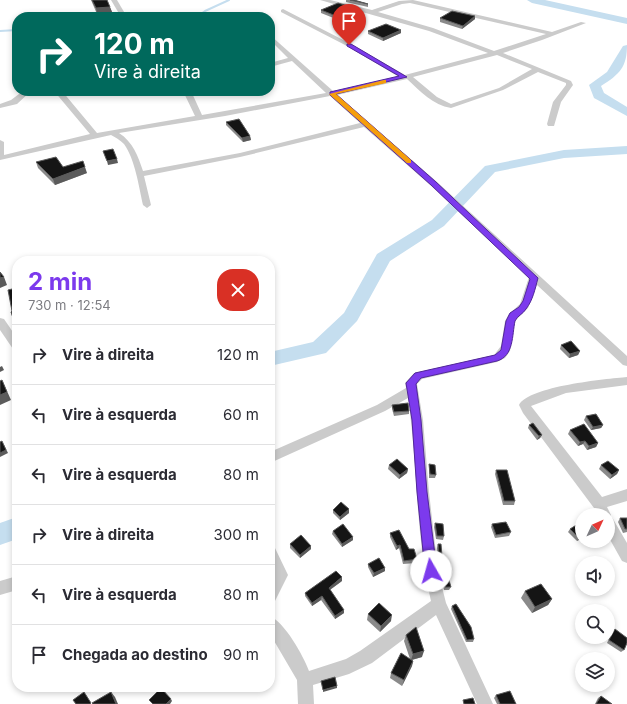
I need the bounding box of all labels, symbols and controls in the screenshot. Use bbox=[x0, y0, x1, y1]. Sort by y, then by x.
pin bbox=[332, 4, 366, 45]
icon: arrive bbox=[338, 10, 360, 32]
text: 120 m bbox=[94, 27, 175, 61]
icon: right bbox=[28, 28, 80, 80]
text: Vire à direita bbox=[94, 61, 201, 82]
text: 2 min bbox=[28, 267, 92, 296]
button: close bbox=[217, 269, 259, 311]
text: 730 m · 12:54 bbox=[28, 297, 111, 313]
icon: right bbox=[28, 344, 50, 366]
text: Vire à direita bbox=[62, 345, 154, 364]
text: 120 m bbox=[217, 345, 259, 364]
icon: left bbox=[28, 404, 50, 426]
text: Vire à esquerda bbox=[62, 405, 177, 424]
text: 60 m bbox=[223, 405, 259, 424]
icon: left bbox=[28, 464, 50, 486]
text: Vire à esquerda bbox=[62, 465, 177, 484]
text: 80 m bbox=[223, 465, 259, 484]
north arrow bbox=[575, 508, 615, 548]
map controls bbox=[575, 508, 615, 692]
icon: right bbox=[28, 524, 50, 546]
text: Vire à direita bbox=[62, 525, 154, 544]
text: 300 m bbox=[213, 525, 259, 544]
position arrow bbox=[410, 550, 452, 592]
button: sound bbox=[575, 556, 615, 596]
icon: left bbox=[28, 584, 50, 606]
text: Vire à esquerda bbox=[62, 585, 177, 604]
text: 80 m bbox=[223, 585, 259, 604]
button: search bbox=[575, 604, 615, 644]
icon: arrive bbox=[28, 644, 50, 666]
text: Chegada ao destino bbox=[62, 645, 208, 664]
text: 90 m bbox=[223, 645, 259, 664]
button: layers bbox=[575, 652, 615, 692]

